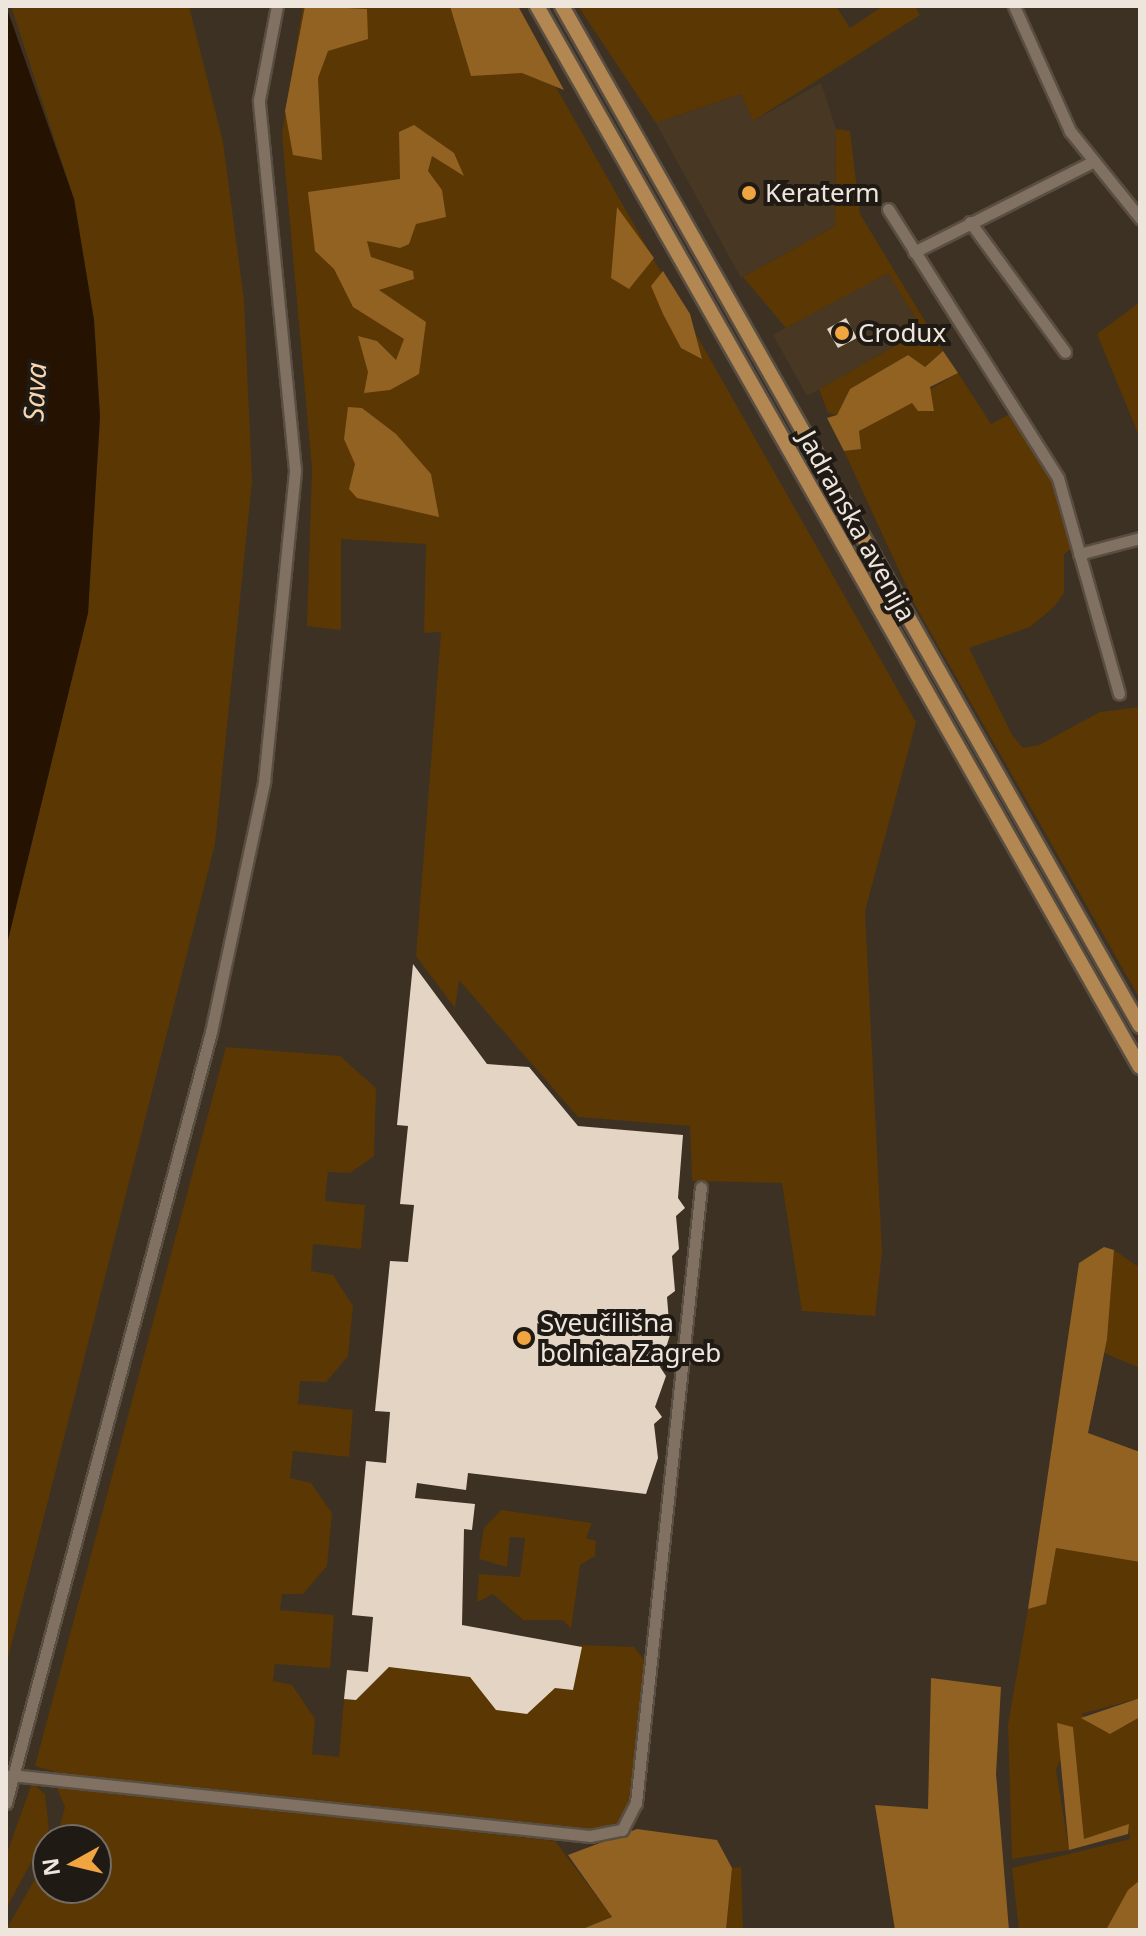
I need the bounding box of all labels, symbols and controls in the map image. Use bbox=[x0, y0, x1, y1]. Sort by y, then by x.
place label: Keraterm bbox=[765, 177, 880, 209]
marker: Keraterm bbox=[740, 184, 758, 202]
place label: Crodux bbox=[858, 317, 946, 349]
marker: Crodux bbox=[833, 324, 851, 342]
water label: Sava bbox=[16, 362, 52, 422]
street label: Jadranska avenija bbox=[792, 425, 922, 627]
place label: Sveučilišna bolnica Zagreb bbox=[540, 1307, 721, 1368]
marker: Sveučilišna bolnica Zagreb bbox=[515, 1329, 533, 1347]
north arrow bbox=[32, 1824, 112, 1904]
text: N bbox=[34, 1856, 66, 1878]

